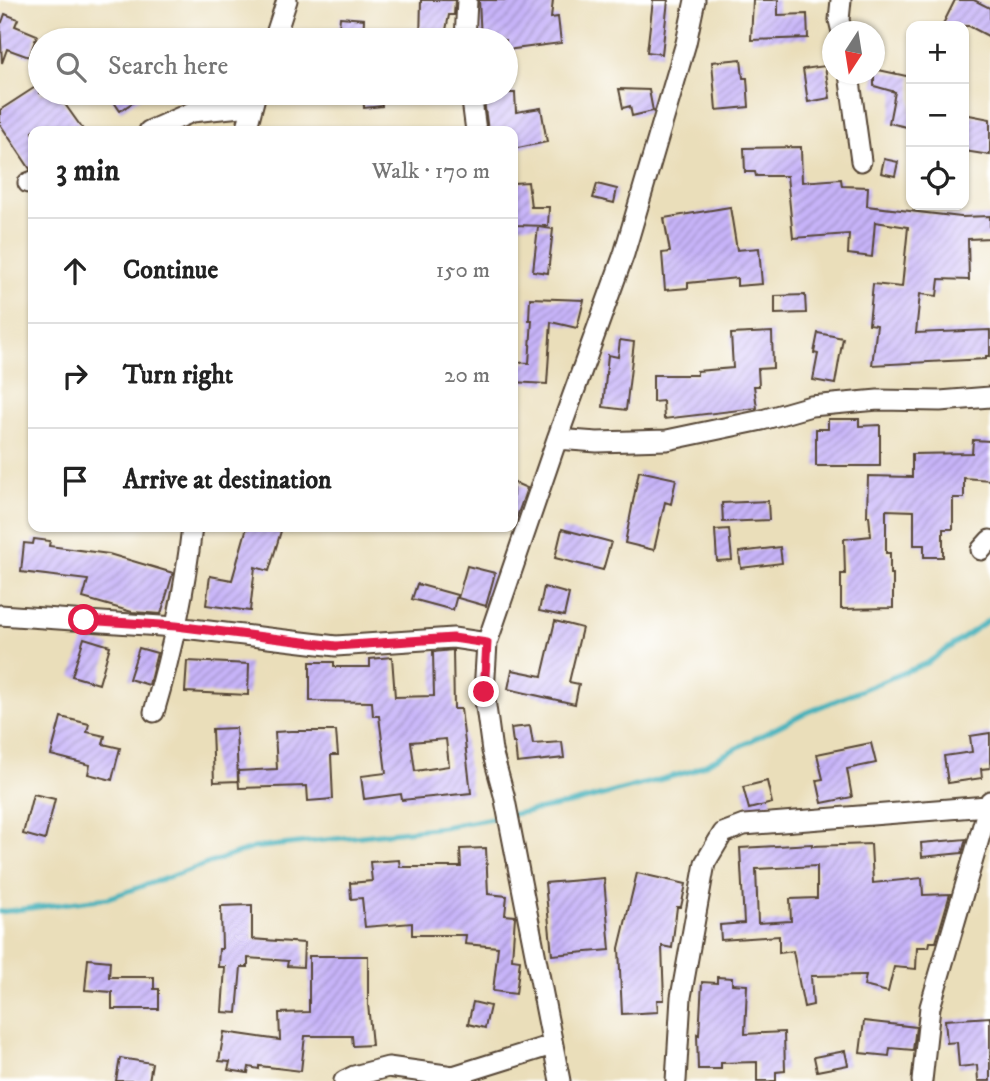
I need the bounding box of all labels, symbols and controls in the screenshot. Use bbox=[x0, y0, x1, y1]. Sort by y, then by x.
north arrow bbox=[822, 21, 885, 84]
map controls bbox=[906, 21, 969, 210]
button: + bbox=[906, 21, 969, 84]
search box bbox=[28, 28, 518, 105]
icon: search bbox=[52, 48, 90, 86]
text: Search here bbox=[108, 50, 228, 83]
button: − bbox=[906, 84, 969, 147]
button: locate bbox=[906, 147, 969, 210]
text: 3 min bbox=[56, 153, 120, 190]
text: Walk · 170 m bbox=[372, 157, 490, 186]
icon: ahead bbox=[56, 252, 94, 290]
text: Continue bbox=[123, 254, 218, 287]
text: 150 m bbox=[436, 256, 490, 285]
icon: right bbox=[56, 357, 94, 395]
text: Turn right bbox=[123, 359, 233, 392]
text: 20 m bbox=[444, 361, 490, 390]
icon: arrive bbox=[56, 462, 94, 500]
text: Arrive at destination bbox=[123, 464, 332, 497]
route start bbox=[68, 604, 99, 635]
route end bbox=[468, 676, 499, 707]

